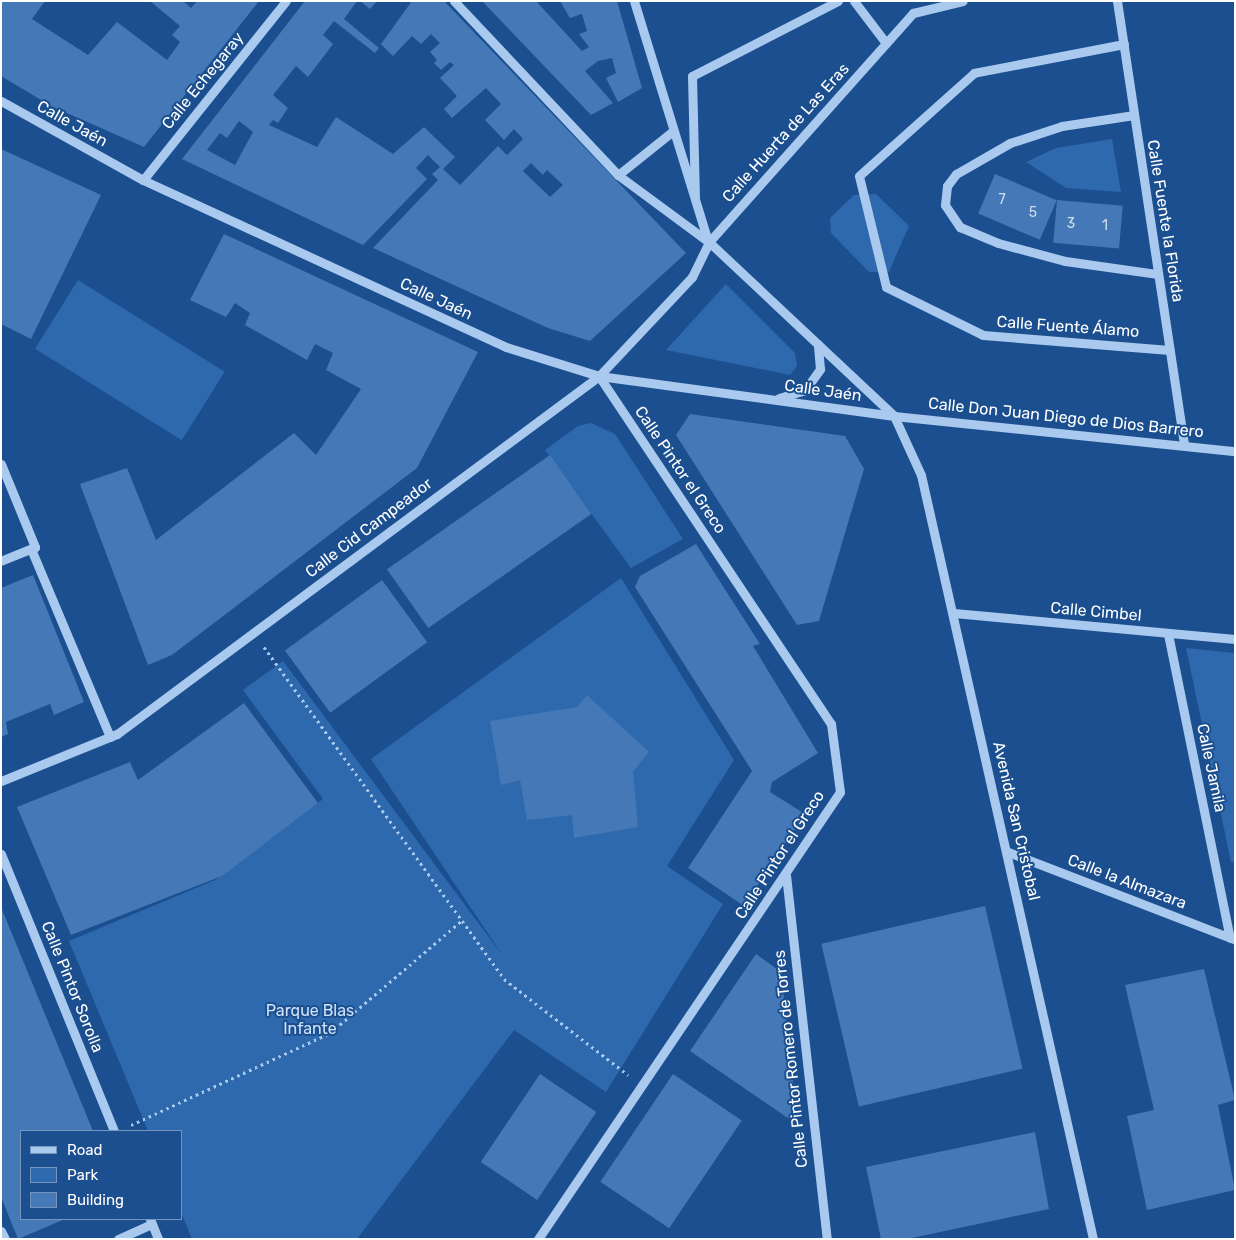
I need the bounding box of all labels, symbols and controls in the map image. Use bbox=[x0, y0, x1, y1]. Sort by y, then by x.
street label: Calle Echegaray bbox=[158, 29, 248, 133]
street label: Calle Huerta de Las Eras bbox=[719, 60, 853, 206]
street label: Calle Jaén bbox=[33, 97, 111, 151]
street label: Calle Fuente la Florida bbox=[1143, 139, 1187, 303]
house number: 7 bbox=[998, 192, 1006, 208]
house number: 5 bbox=[1029, 205, 1037, 221]
house number: 3 bbox=[1067, 216, 1075, 232]
house number: 1 bbox=[1102, 218, 1108, 234]
street label: Calle Jaén bbox=[397, 274, 475, 324]
street label: Calle Fuente Álamo bbox=[996, 312, 1140, 342]
street label: Calle Jaén bbox=[783, 376, 863, 406]
street label: Calle Don Juan Diego de Dios Barrero bbox=[927, 394, 1205, 442]
street label: Calle Pintor el Greco bbox=[630, 403, 730, 537]
street label: Calle Cid Campeador bbox=[302, 474, 436, 582]
street label: Calle Cimbel bbox=[1050, 598, 1142, 626]
street label: Calle Jamila bbox=[1192, 722, 1230, 814]
street label: Avenida San Cristobal bbox=[988, 740, 1044, 902]
street label: Calle Pintor el Greco bbox=[731, 787, 829, 923]
street label: Calle la Almazara bbox=[1065, 850, 1189, 914]
street label: Calle Pintor Sorolla bbox=[37, 918, 107, 1056]
street label: Calle Pintor Romero de Torres bbox=[770, 949, 812, 1169]
park label: Parque Blas Infante bbox=[266, 1001, 354, 1039]
legend bbox=[20, 1130, 182, 1220]
text: Road bbox=[67, 1141, 103, 1159]
text: Park bbox=[67, 1166, 98, 1184]
text: Building bbox=[67, 1191, 124, 1209]

